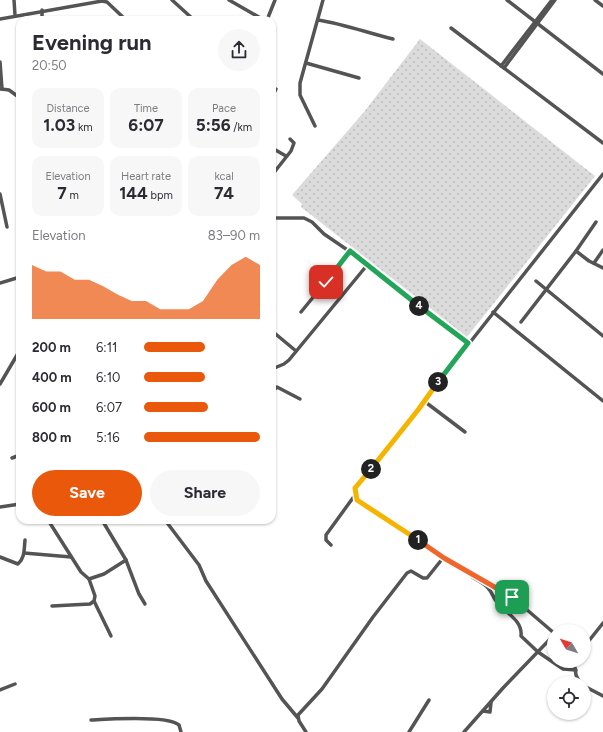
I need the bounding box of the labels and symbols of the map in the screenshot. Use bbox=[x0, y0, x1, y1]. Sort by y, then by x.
pin bbox=[309, 265, 343, 299]
pin: 4 bbox=[409, 296, 429, 316]
pin: 3 bbox=[428, 372, 448, 392]
pin: 2 bbox=[361, 459, 381, 479]
pin: 1 bbox=[408, 530, 428, 550]
pin bbox=[495, 580, 529, 614]
north arrow bbox=[547, 624, 591, 668]

